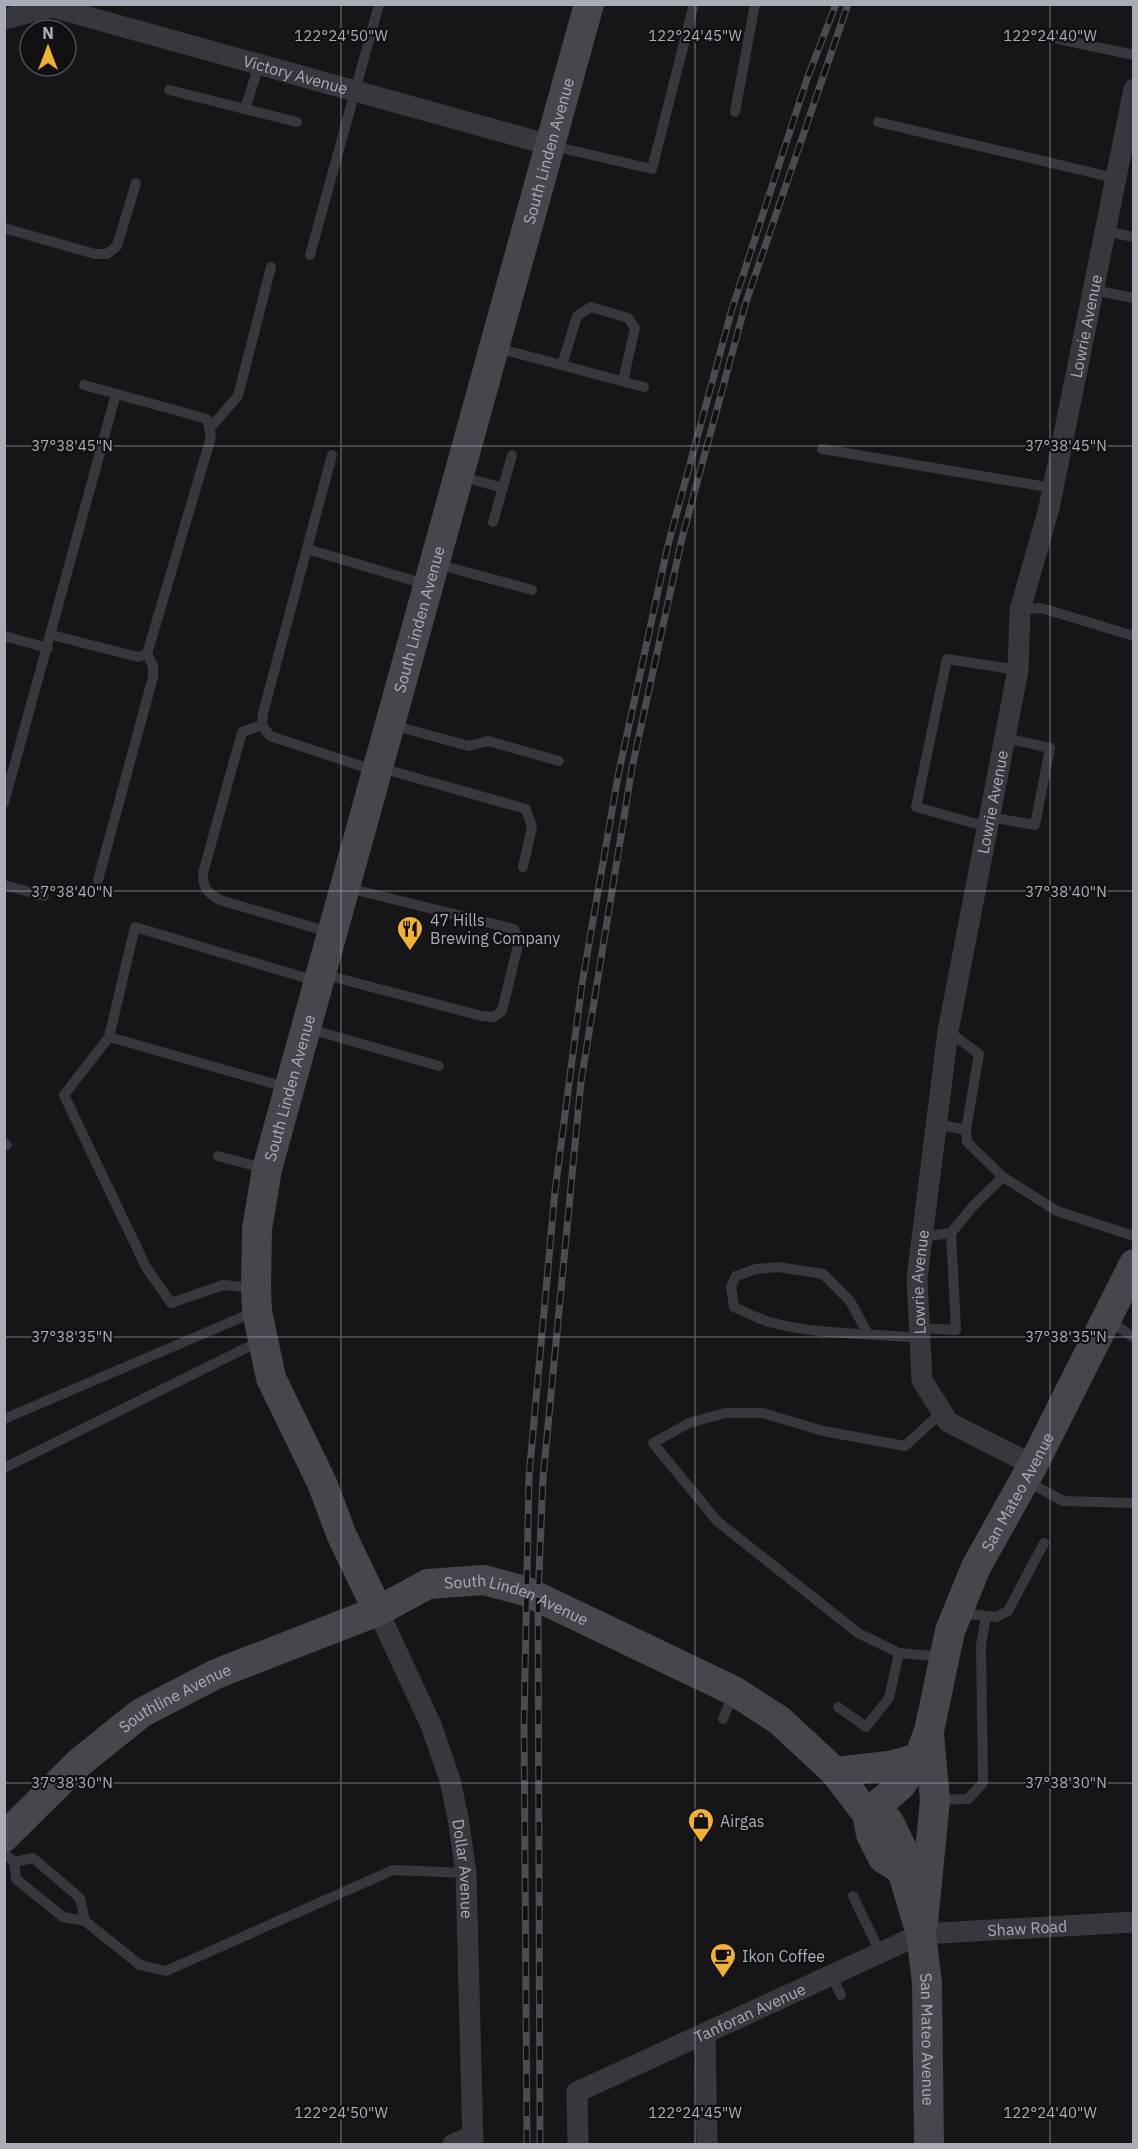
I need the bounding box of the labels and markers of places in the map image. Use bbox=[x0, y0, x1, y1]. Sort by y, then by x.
place label: 47 Hills Brewing Company bbox=[430, 910, 560, 948]
restaurant icon: 47 Hills Brewing Company bbox=[395, 914, 425, 952]
shop icon: Airgas bbox=[686, 1806, 716, 1844]
place label: Airgas bbox=[720, 1811, 765, 1831]
cafe icon: Ikon Coffee bbox=[708, 1941, 738, 1979]
place label: Ikon Coffee bbox=[742, 1946, 825, 1966]

